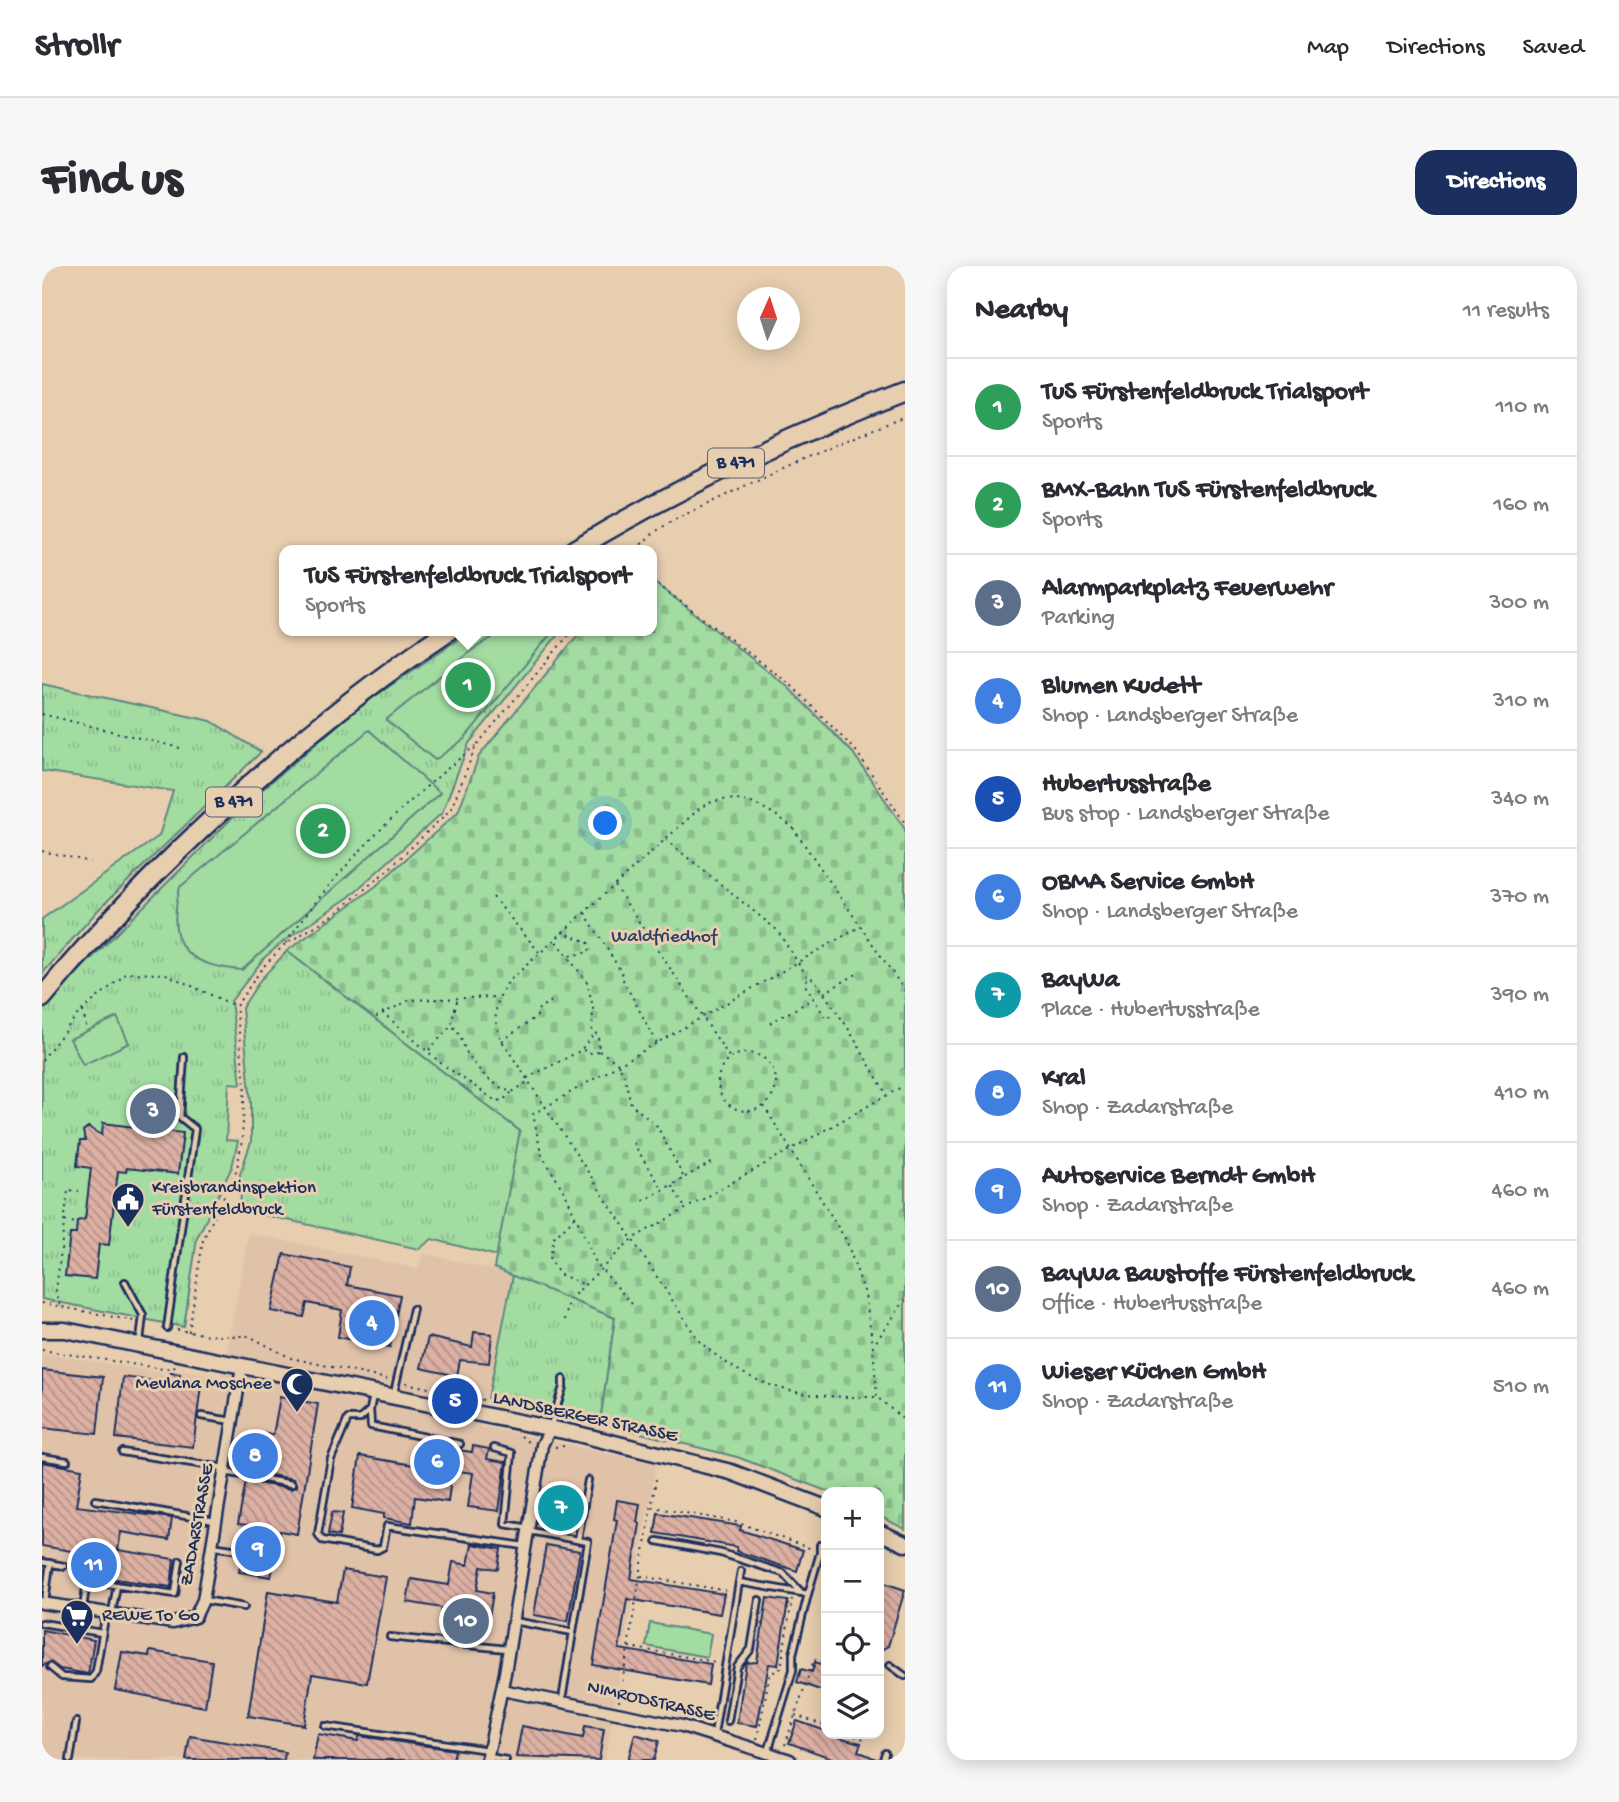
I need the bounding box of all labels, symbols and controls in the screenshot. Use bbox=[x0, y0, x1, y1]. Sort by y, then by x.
text: Strollr bbox=[35, 29, 119, 67]
text: Map bbox=[1307, 34, 1349, 63]
text: Directions bbox=[1387, 34, 1485, 63]
text: Saved bbox=[1523, 34, 1584, 63]
button: Directions bbox=[1415, 150, 1577, 215]
text: Find us bbox=[42, 153, 182, 211]
north arrow bbox=[737, 287, 800, 350]
text: Nearby bbox=[975, 294, 1068, 329]
text: 11 results bbox=[1463, 298, 1549, 325]
text: TuS Fürstenfeldbruck Trialsport bbox=[1042, 378, 1368, 409]
text: 1 bbox=[993, 394, 1003, 421]
text: 110 m bbox=[1496, 394, 1549, 421]
text: Sports bbox=[1042, 409, 1102, 436]
road number: B 471 bbox=[708, 448, 764, 478]
text: BMX-Bahn TuS Fürstenfeldbruck bbox=[1042, 476, 1374, 507]
text: 2 bbox=[992, 492, 1004, 519]
text: 160 m bbox=[1493, 492, 1549, 519]
text: Sports bbox=[1042, 507, 1102, 534]
popup bbox=[279, 545, 657, 636]
text: TuS Fürstenfeldbruck Trialsport bbox=[305, 562, 631, 593]
text: Alarmparkplatz Feuerwehr bbox=[1042, 574, 1333, 605]
text: 3 bbox=[992, 590, 1004, 617]
text: 300 m bbox=[1489, 590, 1549, 617]
text: Sports bbox=[305, 593, 365, 620]
text: Parking bbox=[1042, 605, 1115, 632]
pin: 1 bbox=[445, 659, 491, 711]
text: Blumen Kudett bbox=[1042, 672, 1200, 703]
text: 4 bbox=[993, 688, 1003, 715]
text: 310 m bbox=[1493, 688, 1549, 715]
text: Shop · Landsberger Straße bbox=[1042, 703, 1298, 730]
text: Hubertusstraße bbox=[1042, 770, 1211, 801]
text: 5 bbox=[992, 786, 1004, 813]
text: 340 m bbox=[1491, 786, 1549, 813]
road number: B 471 bbox=[206, 788, 262, 816]
text: Bus stop · Landsberger Straße bbox=[1042, 801, 1329, 828]
pin: 2 bbox=[300, 805, 346, 857]
your location bbox=[588, 806, 622, 840]
text: OBMA Service GmbH bbox=[1042, 868, 1254, 899]
text: 6 bbox=[992, 884, 1004, 911]
text: 370 m bbox=[1490, 884, 1549, 911]
text: Shop · Landsberger Straße bbox=[1042, 899, 1298, 926]
park label: Waldfriedhof bbox=[611, 926, 719, 949]
text: BayWa bbox=[1042, 966, 1119, 997]
text: 7 bbox=[992, 982, 1004, 1009]
text: 390 m bbox=[1491, 982, 1549, 1009]
text: Place · Hubertusstraße bbox=[1042, 997, 1260, 1024]
text: Kral bbox=[1042, 1064, 1086, 1095]
text: 8 bbox=[992, 1080, 1004, 1107]
text: 410 m bbox=[1494, 1080, 1549, 1107]
pin: 3 bbox=[130, 1085, 176, 1137]
text: Shop · Zadarstraße bbox=[1042, 1095, 1233, 1122]
text: Autoservice Berndt GmbH bbox=[1042, 1162, 1315, 1193]
place label: Kreisbrandinspektion Fürstenfeldbruck bbox=[151, 1177, 316, 1222]
text: 9 bbox=[992, 1178, 1004, 1205]
text: 460 m bbox=[1492, 1178, 1549, 1205]
public building icon: Kreisbrandinspektion Fürstenfeldbruck bbox=[109, 1180, 147, 1229]
text: Shop · Zadarstraße bbox=[1042, 1193, 1233, 1220]
text: BayWa Baustoffe Fürstenfeldbruck bbox=[1042, 1260, 1413, 1291]
text: 10 bbox=[987, 1276, 1009, 1303]
text: 460 m bbox=[1492, 1276, 1549, 1303]
text: Office · Hubertusstraße bbox=[1042, 1291, 1262, 1318]
pin: 4 bbox=[349, 1297, 395, 1349]
text: Wieser Küchen GmbH bbox=[1042, 1358, 1266, 1389]
mosque icon: Mevlana Moschee bbox=[278, 1365, 316, 1414]
place label: Mevlana Moschee bbox=[136, 1373, 272, 1396]
text: 11 bbox=[989, 1374, 1007, 1401]
text: 510 m bbox=[1493, 1374, 1549, 1401]
pin: 5 bbox=[432, 1375, 478, 1427]
street label: LANDSBERGER STRASSE bbox=[491, 1387, 681, 1449]
text: Shop · Zadarstraße bbox=[1042, 1389, 1233, 1416]
pin: 8 bbox=[232, 1430, 278, 1482]
pin: 6 bbox=[414, 1436, 460, 1488]
street label: ZADARSTRASSE bbox=[176, 1461, 220, 1588]
pin: 7 bbox=[538, 1482, 584, 1534]
map controls bbox=[821, 1487, 884, 1739]
button: + bbox=[821, 1487, 884, 1550]
pin: 9 bbox=[235, 1523, 281, 1575]
pin: 11 bbox=[71, 1539, 117, 1591]
button: − bbox=[821, 1550, 884, 1613]
pin: 10 bbox=[443, 1595, 489, 1647]
supermarket icon: REWE To Go bbox=[58, 1597, 96, 1646]
place label: REWE To Go bbox=[102, 1605, 200, 1628]
button: locate bbox=[821, 1613, 884, 1676]
street label: NIMRODSTRASSE bbox=[585, 1676, 718, 1728]
button: layers bbox=[821, 1676, 884, 1739]

